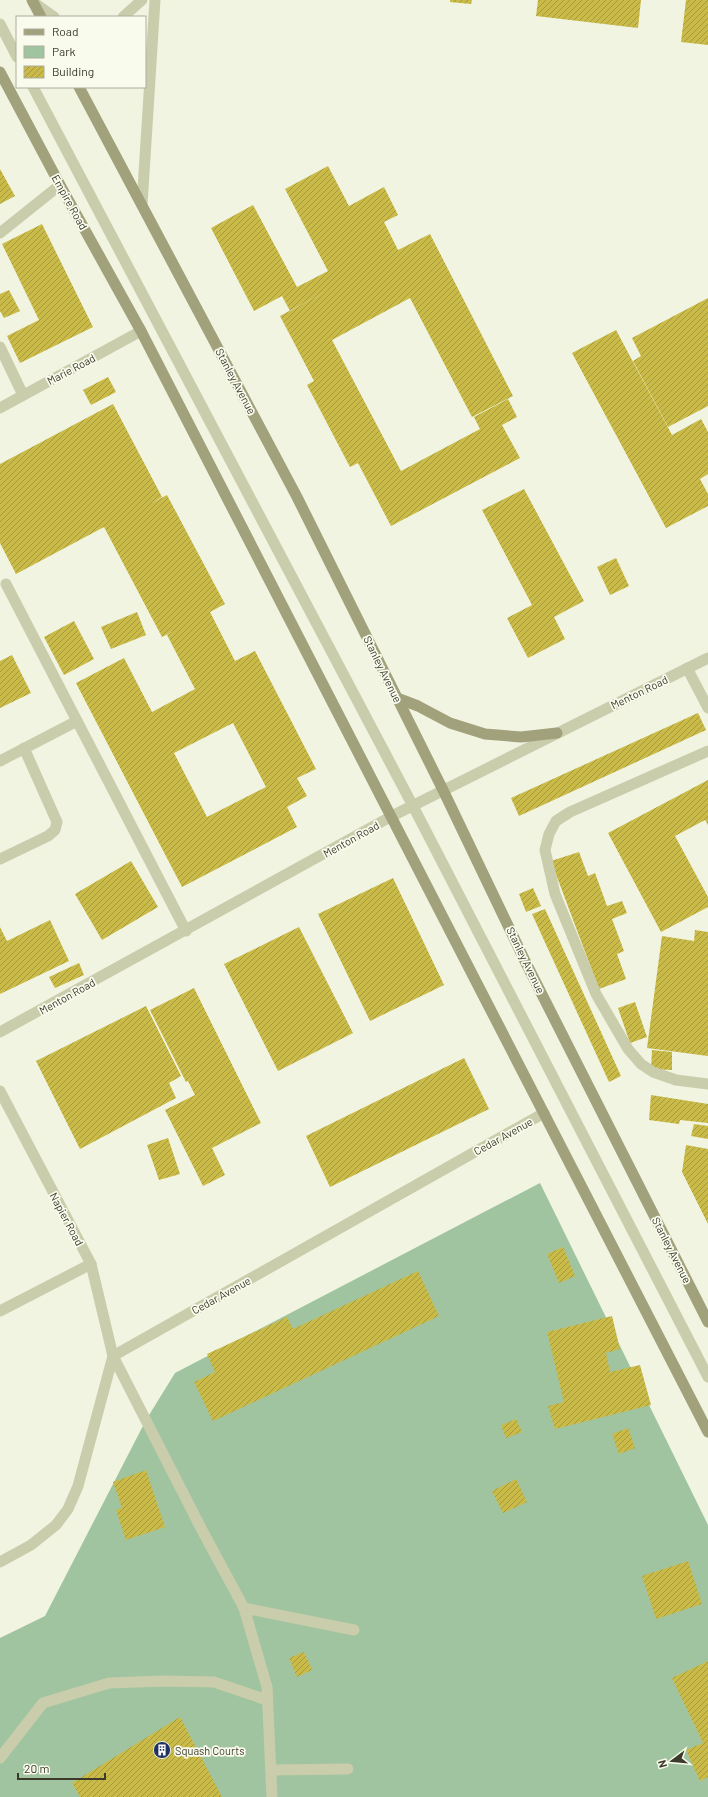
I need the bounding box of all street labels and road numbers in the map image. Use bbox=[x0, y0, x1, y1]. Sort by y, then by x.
street label: Empire Road bbox=[50, 172, 90, 232]
street label: Stanley Avenue bbox=[213, 346, 259, 416]
street label: Marie Road bbox=[45, 351, 97, 387]
street label: Stanley Avenue bbox=[361, 634, 405, 705]
street label: Menton Road bbox=[608, 673, 670, 711]
street label: Menton Road bbox=[321, 818, 381, 860]
street label: Stanley Avenue bbox=[504, 925, 548, 996]
street label: Menton Road bbox=[37, 975, 97, 1017]
street label: Cedar Avenue bbox=[471, 1114, 535, 1158]
street label: Napier Road bbox=[48, 1190, 86, 1248]
street label: Stanley Avenue bbox=[650, 1215, 694, 1285]
street label: Cedar Avenue bbox=[189, 1273, 253, 1317]

